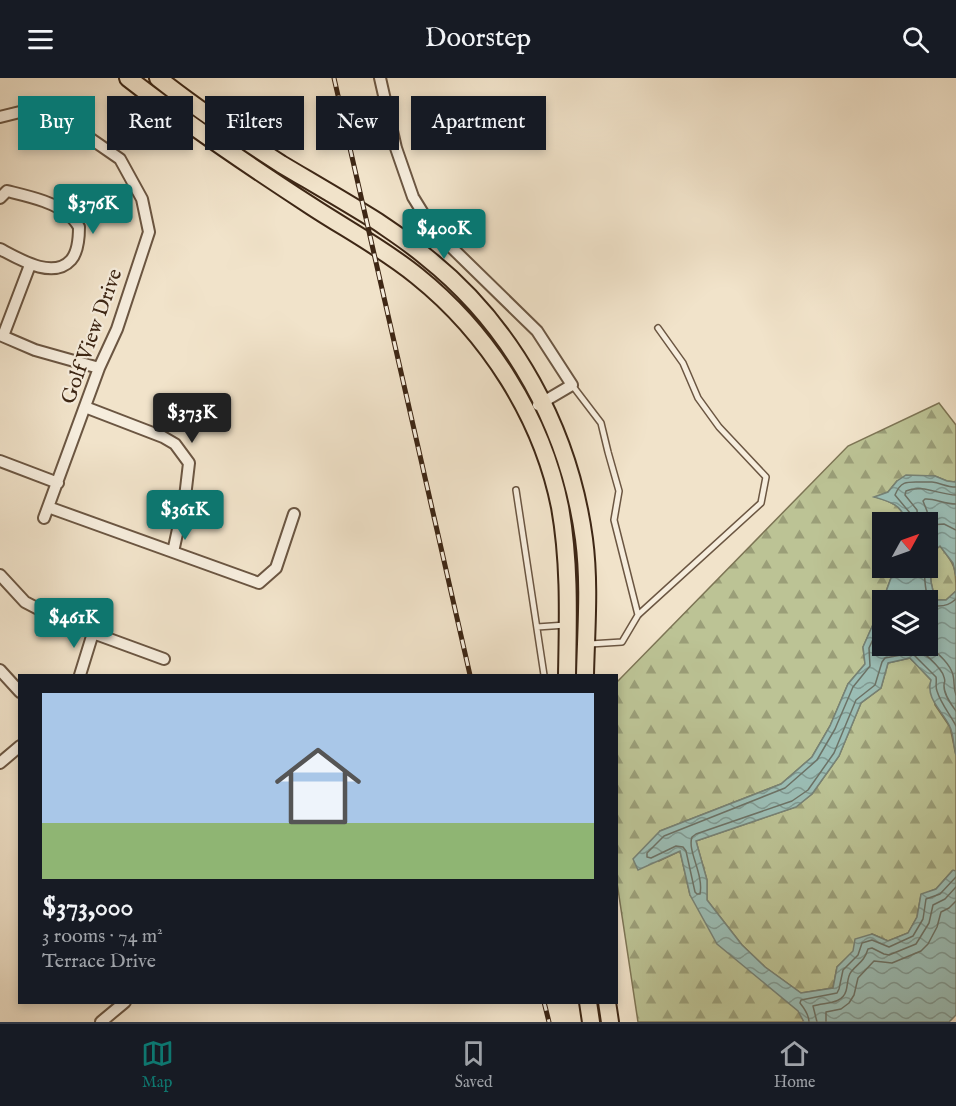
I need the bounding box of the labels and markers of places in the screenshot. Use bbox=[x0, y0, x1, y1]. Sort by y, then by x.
pin: $376K bbox=[51, 184, 135, 235]
pin: $400K bbox=[402, 209, 486, 260]
pin: $373K bbox=[150, 393, 234, 444]
pin: $361K bbox=[143, 490, 227, 541]
pin: $461K bbox=[32, 598, 116, 649]

